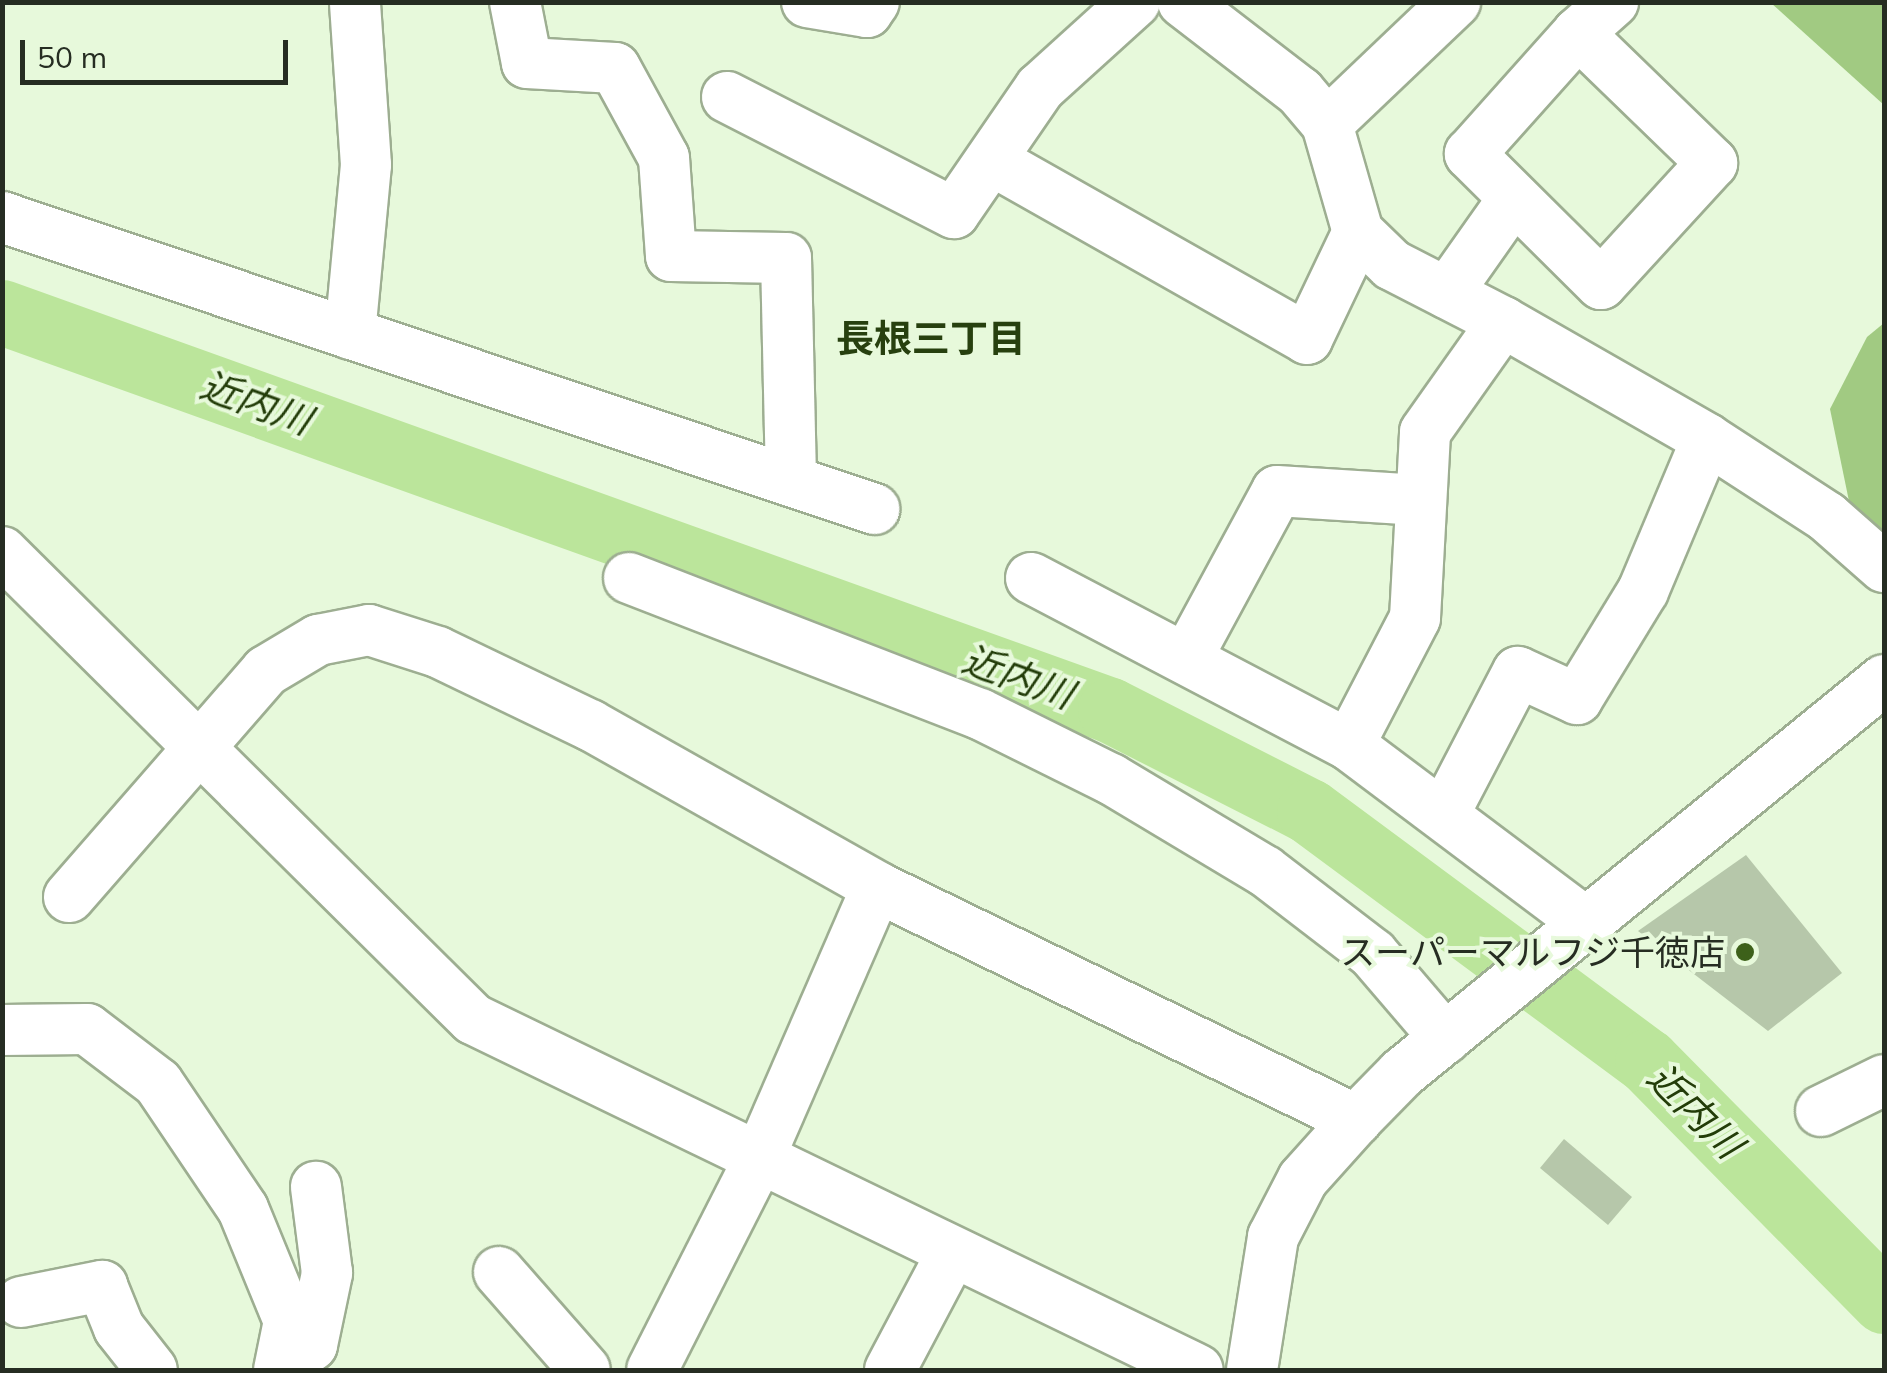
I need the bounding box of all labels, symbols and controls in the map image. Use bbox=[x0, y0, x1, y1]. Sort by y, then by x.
scale bar bbox=[25, 20, 292, 82]
text: 50 m bbox=[37, 38, 107, 76]
district label: 長根三丁目 bbox=[836, 316, 1026, 362]
water label: 近内川 bbox=[195, 362, 317, 444]
water label: 近内川 bbox=[957, 636, 1079, 718]
place label: スーパーマルフジ千徳店 bbox=[1340, 931, 1725, 973]
marker: スーパーマルフジ千徳店 bbox=[1734, 941, 1756, 963]
water label: 近内川 bbox=[1639, 1055, 1751, 1167]

